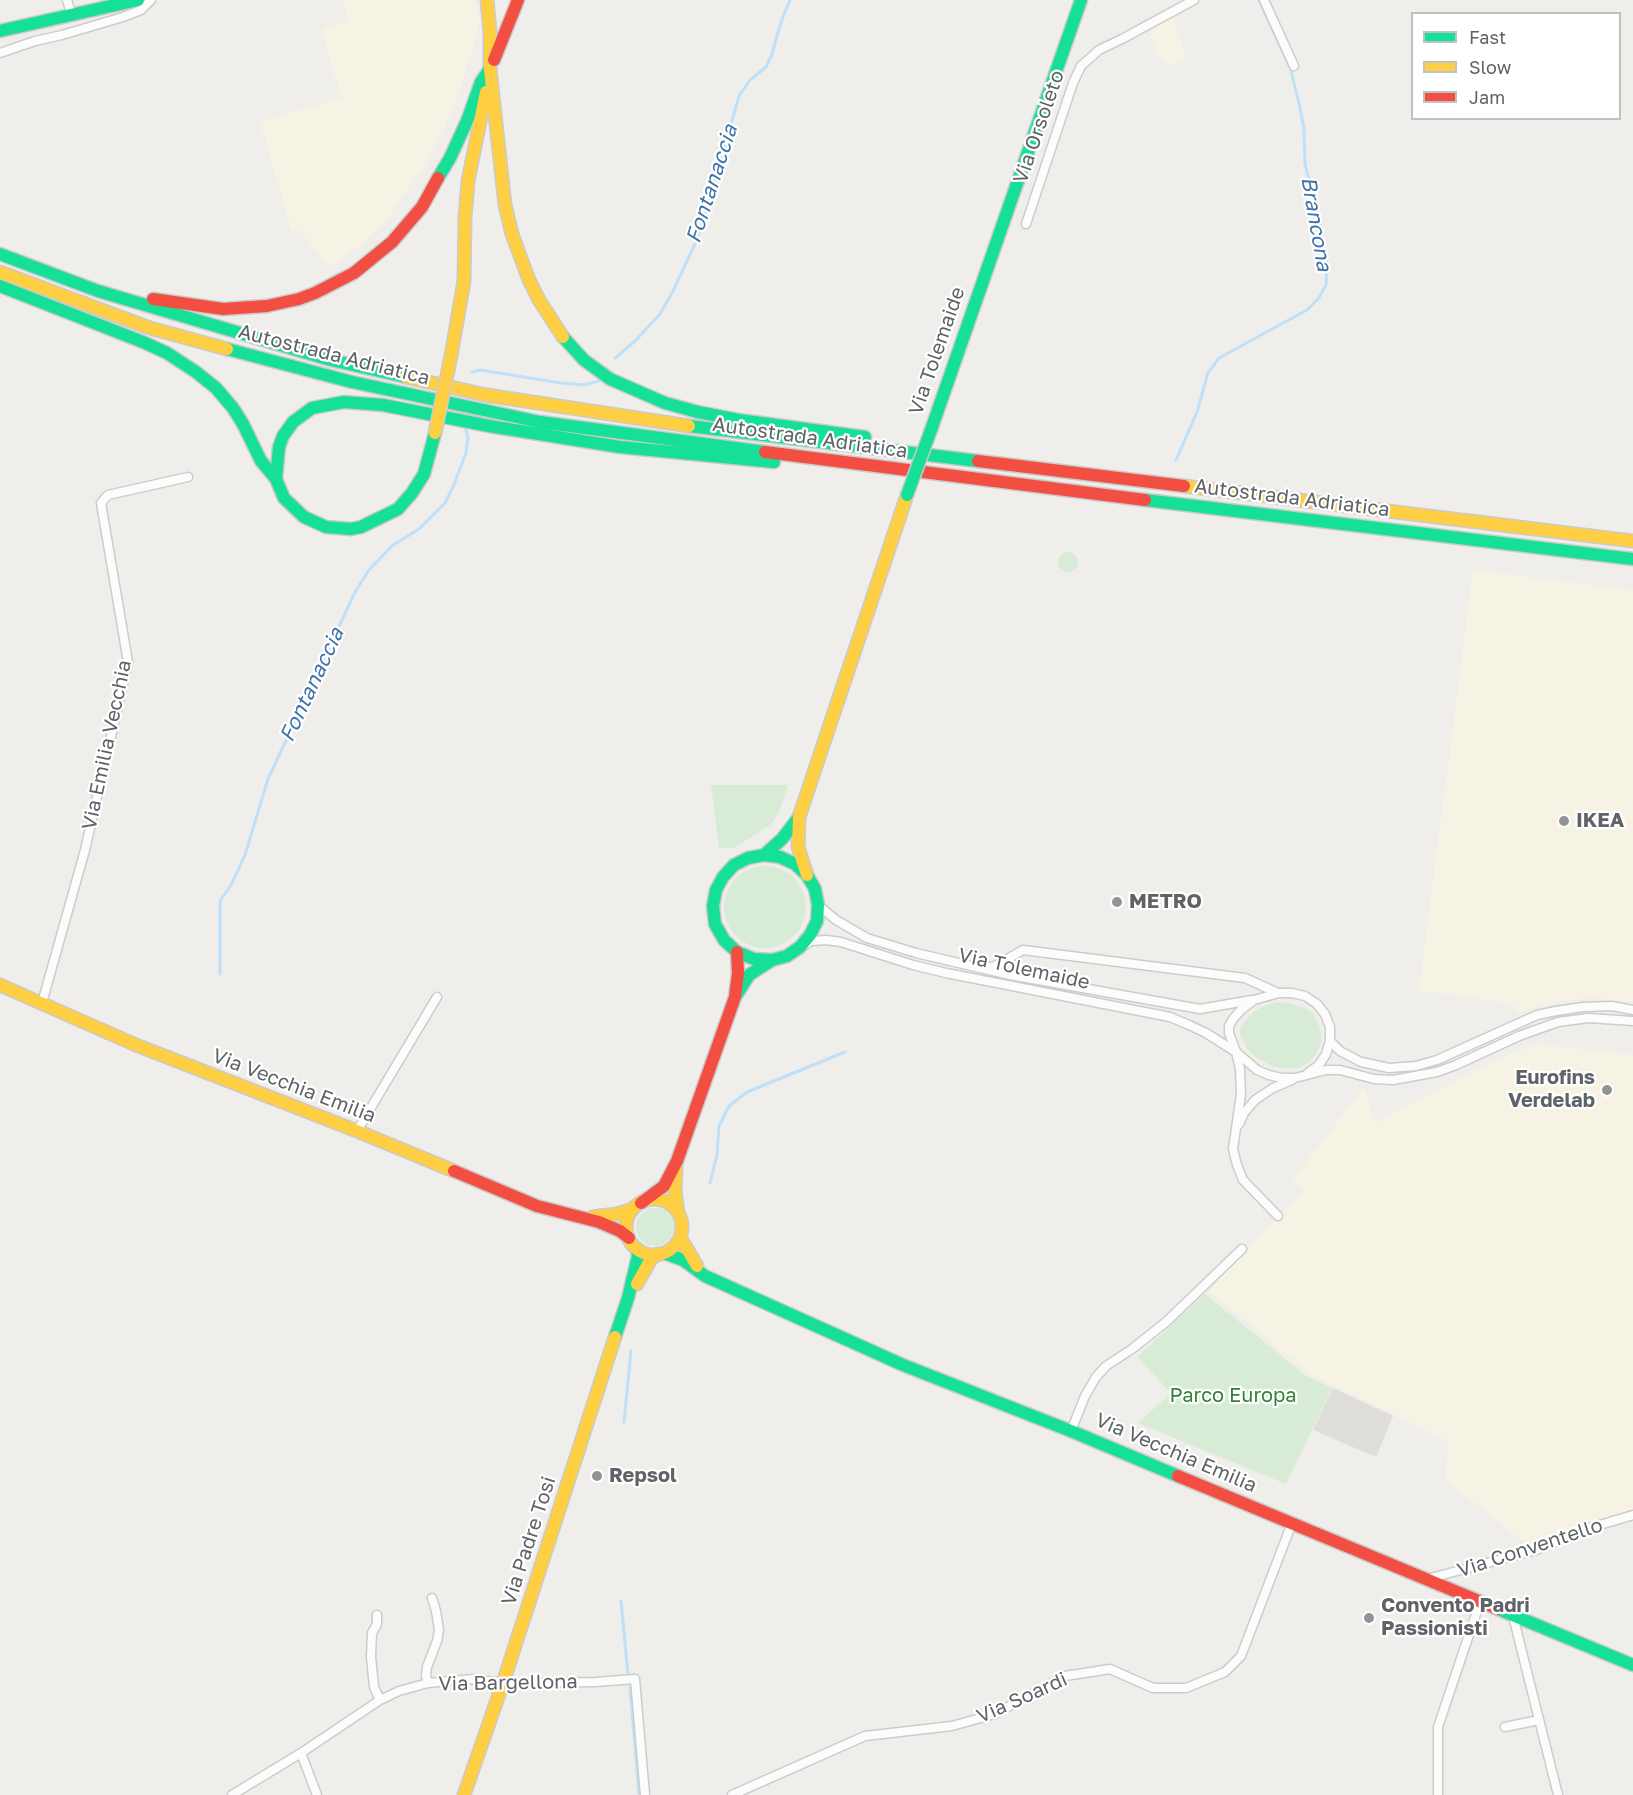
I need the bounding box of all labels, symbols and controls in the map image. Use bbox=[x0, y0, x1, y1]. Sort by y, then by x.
legend bbox=[1411, 12, 1621, 120]
text: Fast bbox=[1469, 26, 1506, 48]
text: Slow bbox=[1469, 56, 1511, 78]
street label: Via Orsoleto bbox=[1008, 67, 1070, 187]
text: Jam bbox=[1469, 86, 1505, 108]
water label: Fontanaccia bbox=[681, 122, 743, 246]
water label: Brancona bbox=[1295, 175, 1337, 273]
street label: Via Tolemaide bbox=[904, 284, 970, 418]
street label: Autostrada Adriatica bbox=[236, 320, 432, 390]
street label: Autostrada Adriatica bbox=[711, 412, 909, 464]
street label: Autostrada Adriatica bbox=[1193, 474, 1391, 522]
water label: Fontanaccia bbox=[275, 624, 349, 746]
street label: Via Emilia Vecchia bbox=[77, 658, 137, 832]
place label: IKEA bbox=[1576, 809, 1624, 833]
marker: IKEA bbox=[1557, 814, 1571, 828]
place label: METRO bbox=[1129, 890, 1202, 914]
marker: METRO bbox=[1110, 895, 1124, 909]
street label: Via Tolemaide bbox=[956, 943, 1092, 995]
street label: Via Vecchia Emilia bbox=[209, 1044, 379, 1128]
place label: Eurofins Verdelab bbox=[1508, 1066, 1595, 1113]
marker: Eurofins Verdelab bbox=[1600, 1083, 1614, 1097]
park label: Parco Europa bbox=[1169, 1384, 1297, 1408]
street label: Via Vecchia Emilia bbox=[1092, 1408, 1260, 1498]
place label: Repsol bbox=[609, 1464, 677, 1488]
marker: Repsol bbox=[590, 1469, 604, 1483]
street label: Via Padre Tosi bbox=[497, 1473, 561, 1609]
street label: Via Conventello bbox=[1454, 1513, 1606, 1583]
place label: Convento Padri Passionisti bbox=[1381, 1594, 1530, 1641]
marker: Convento Padri Passionisti bbox=[1362, 1611, 1376, 1625]
street label: Via Soardi bbox=[973, 1667, 1071, 1729]
street label: Via Bargellona bbox=[438, 1670, 578, 1696]

